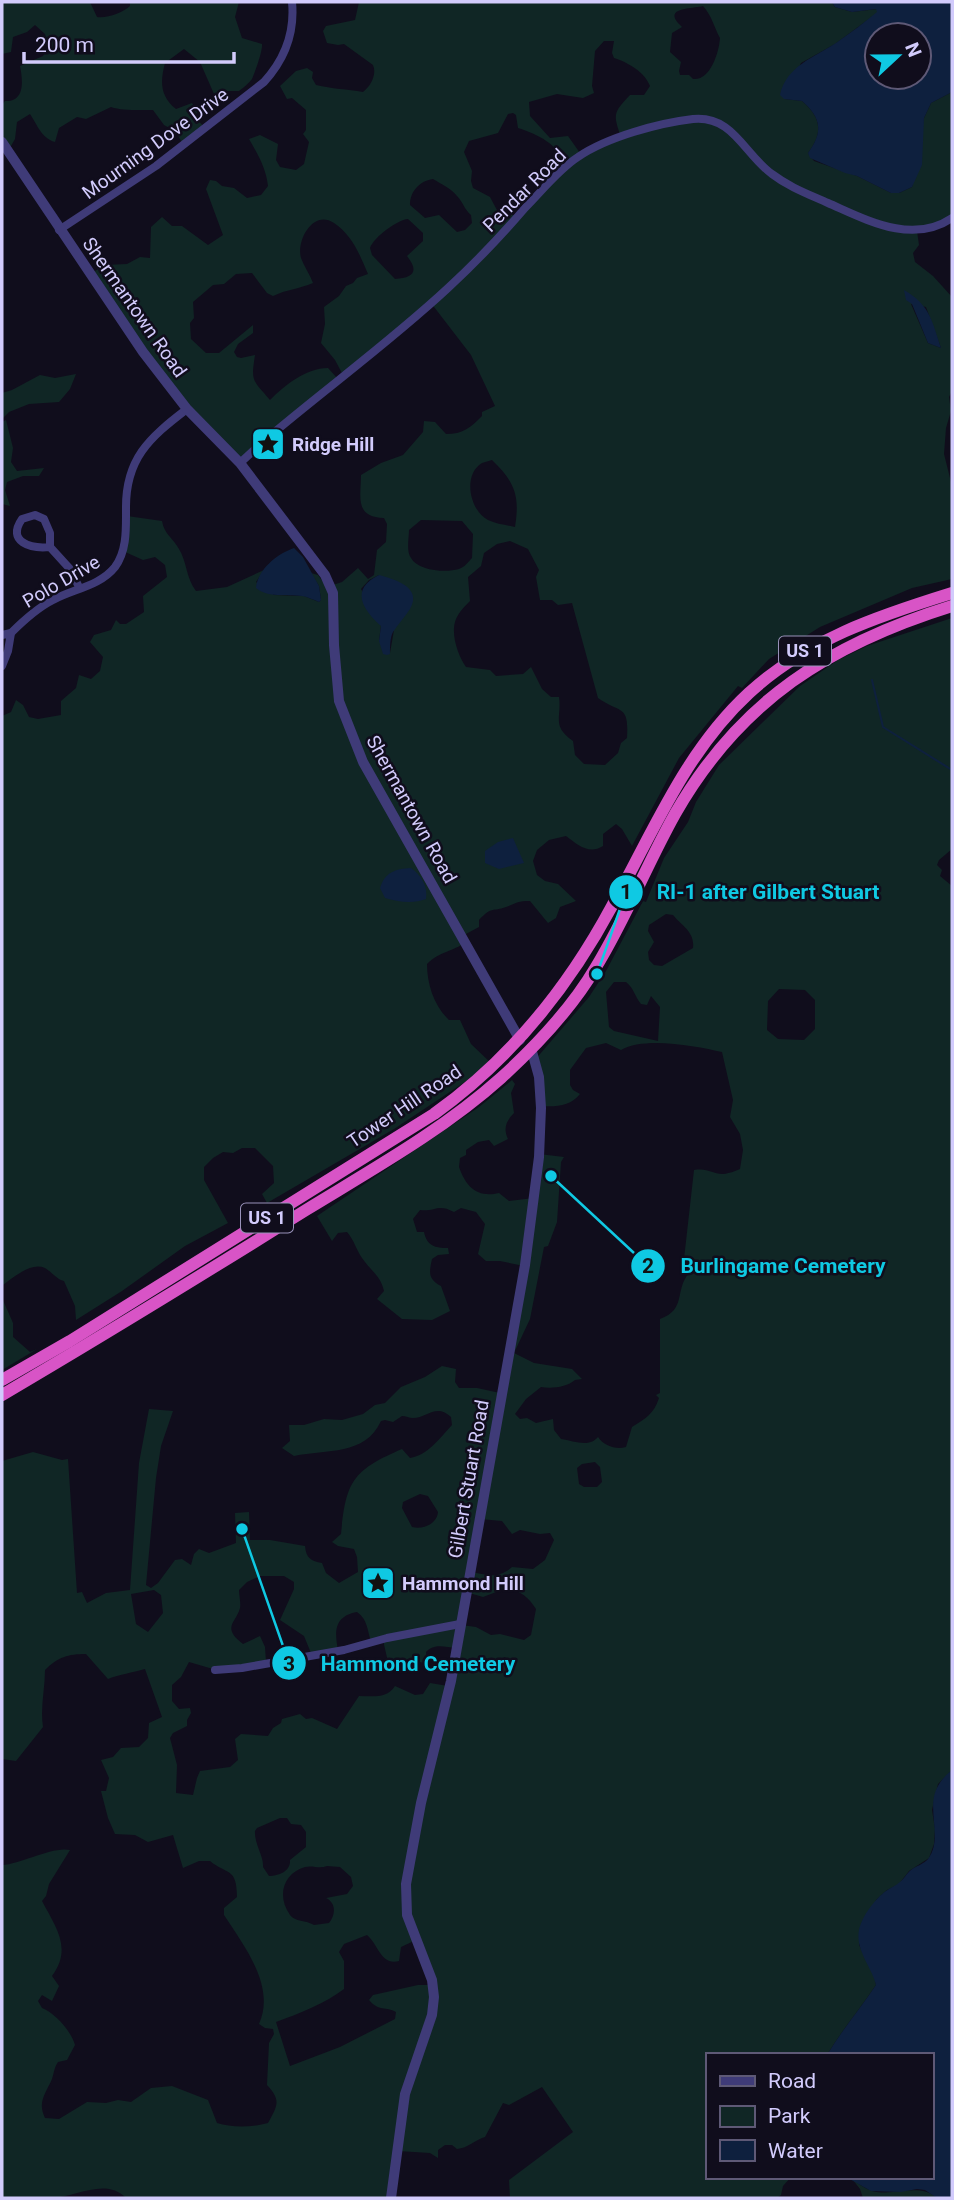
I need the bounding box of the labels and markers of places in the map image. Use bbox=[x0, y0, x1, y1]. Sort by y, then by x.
place icon: Ridge Hill bbox=[249, 425, 287, 463]
place label: Ridge Hill bbox=[292, 433, 374, 456]
callout: RI-1 after Gilbert Stuart bbox=[608, 871, 894, 913]
callout: Burlingame Cemetery bbox=[631, 1245, 899, 1287]
place icon: Hammond Hill bbox=[359, 1564, 397, 1602]
place label: Hammond Hill bbox=[402, 1572, 524, 1595]
callout: Hammond Cemetery bbox=[272, 1642, 530, 1684]

